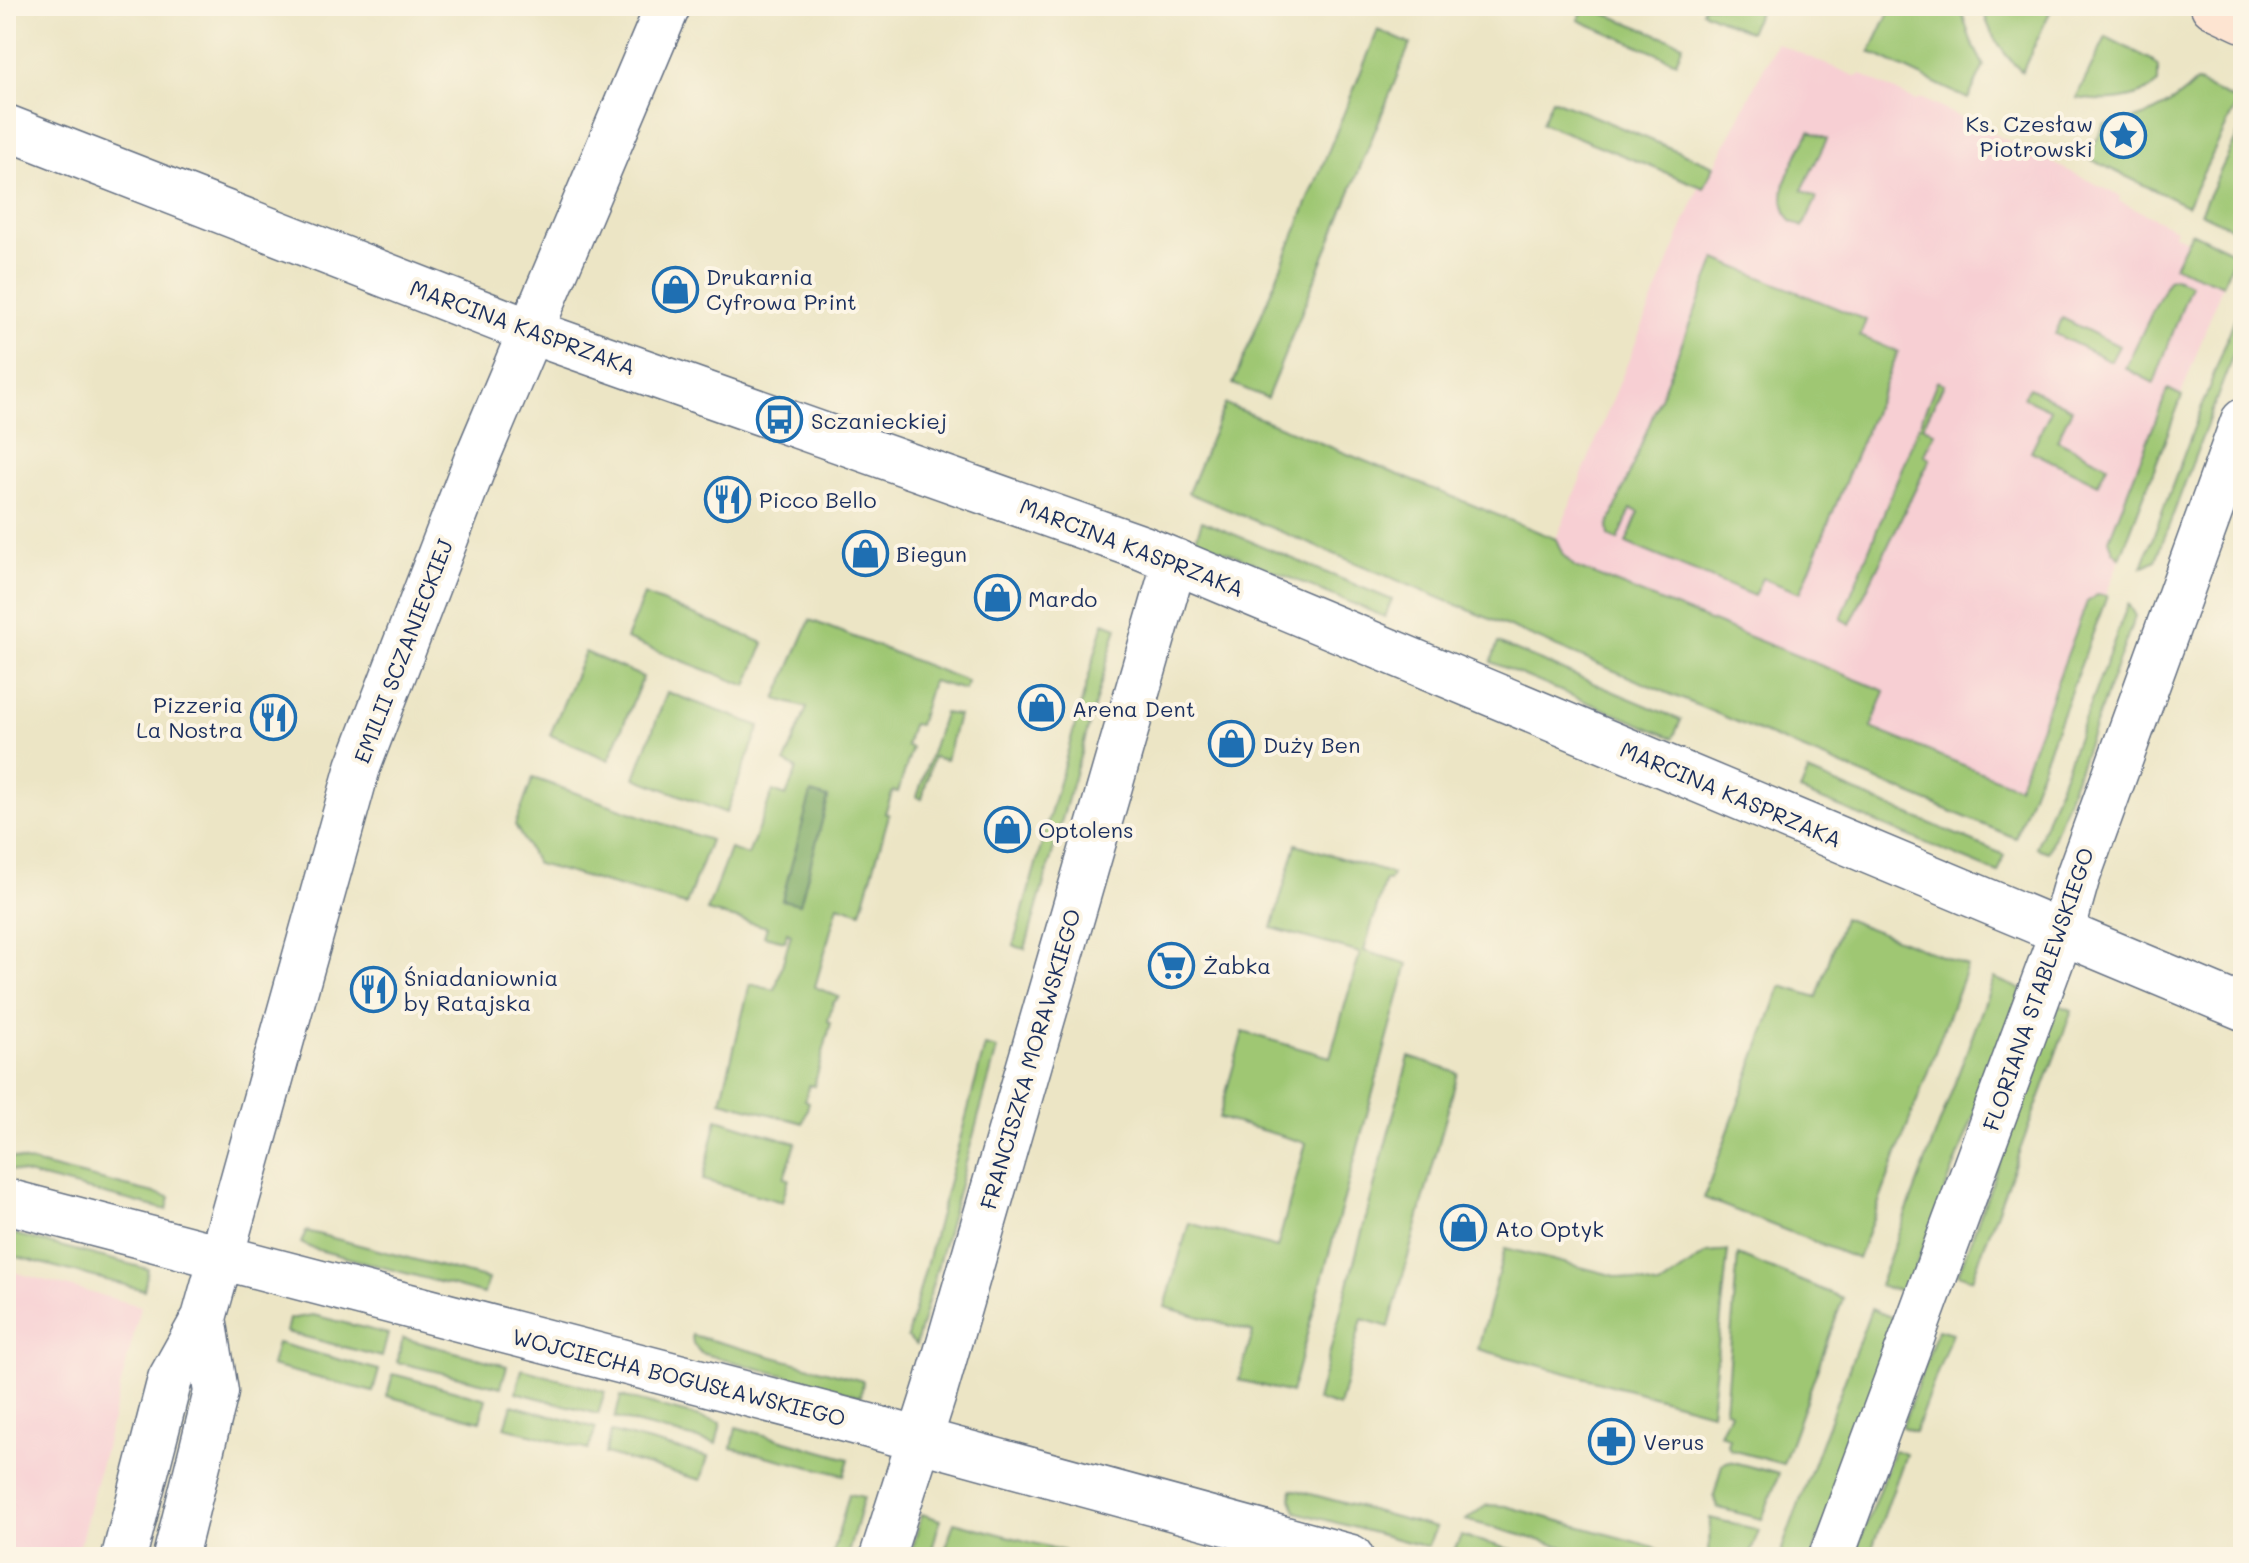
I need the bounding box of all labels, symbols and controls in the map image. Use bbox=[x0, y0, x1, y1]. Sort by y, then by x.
place label: Ks. Czesław Piotrowski bbox=[1966, 109, 2093, 163]
place icon: Ks. Czesław Piotrowski bbox=[2100, 112, 2148, 160]
place label: Drukarnia Cyfrowa Print bbox=[706, 262, 857, 316]
shop icon: Drukarnia Cyfrowa Print bbox=[651, 265, 699, 313]
street label: MARCINA KASPRZAKA bbox=[406, 273, 640, 381]
bus stop icon: Sczanieckiej bbox=[756, 396, 804, 444]
place label: Sczanieckiej bbox=[811, 406, 947, 435]
restaurant icon: Picco Bello bbox=[704, 475, 752, 523]
place label: Picco Bello bbox=[759, 485, 877, 514]
street label: MARCINA KASPRZAKA bbox=[1016, 491, 1248, 603]
shop icon: Biegun bbox=[841, 529, 889, 577]
street label: EMILII SCZANIECKIEJ bbox=[347, 535, 459, 767]
place label: Biegun bbox=[896, 539, 967, 568]
shop icon: Mardo bbox=[973, 574, 1021, 622]
place label: Mardo bbox=[1028, 584, 1097, 613]
shop icon: Arena Dent bbox=[1017, 684, 1065, 732]
place label: Pizzeria La Nostra bbox=[136, 690, 243, 744]
restaurant icon: Pizzeria La Nostra bbox=[250, 693, 298, 741]
place label: Arena Dent bbox=[1072, 694, 1195, 723]
shop icon: Duży Ben bbox=[1208, 720, 1256, 768]
place label: Duży Ben bbox=[1263, 730, 1360, 759]
street label: MARCINA KASPRZAKA bbox=[1616, 734, 1846, 854]
shop icon: Optolens bbox=[983, 805, 1031, 853]
place label: Optolens bbox=[1038, 815, 1134, 844]
street label: FLORIANA STABLEWSKIEGO bbox=[1976, 844, 2100, 1134]
street label: FRANCISZKA MORAWSKIEGO bbox=[973, 905, 1087, 1213]
supermarket icon: Żabka bbox=[1148, 941, 1196, 989]
place label: Żabka bbox=[1203, 951, 1271, 980]
place label: Śniadaniownia by Ratajska bbox=[404, 963, 558, 1017]
restaurant icon: Śniadaniownia by Ratajska bbox=[349, 966, 397, 1014]
shop icon: Ato Optyk bbox=[1440, 1204, 1488, 1252]
place label: Ato Optyk bbox=[1495, 1214, 1604, 1243]
street label: WOJCIECHA BOGUSŁAWSKIEGO bbox=[509, 1321, 849, 1433]
pharmacy icon: Verus bbox=[1588, 1417, 1636, 1465]
place label: Verus bbox=[1643, 1427, 1705, 1456]

